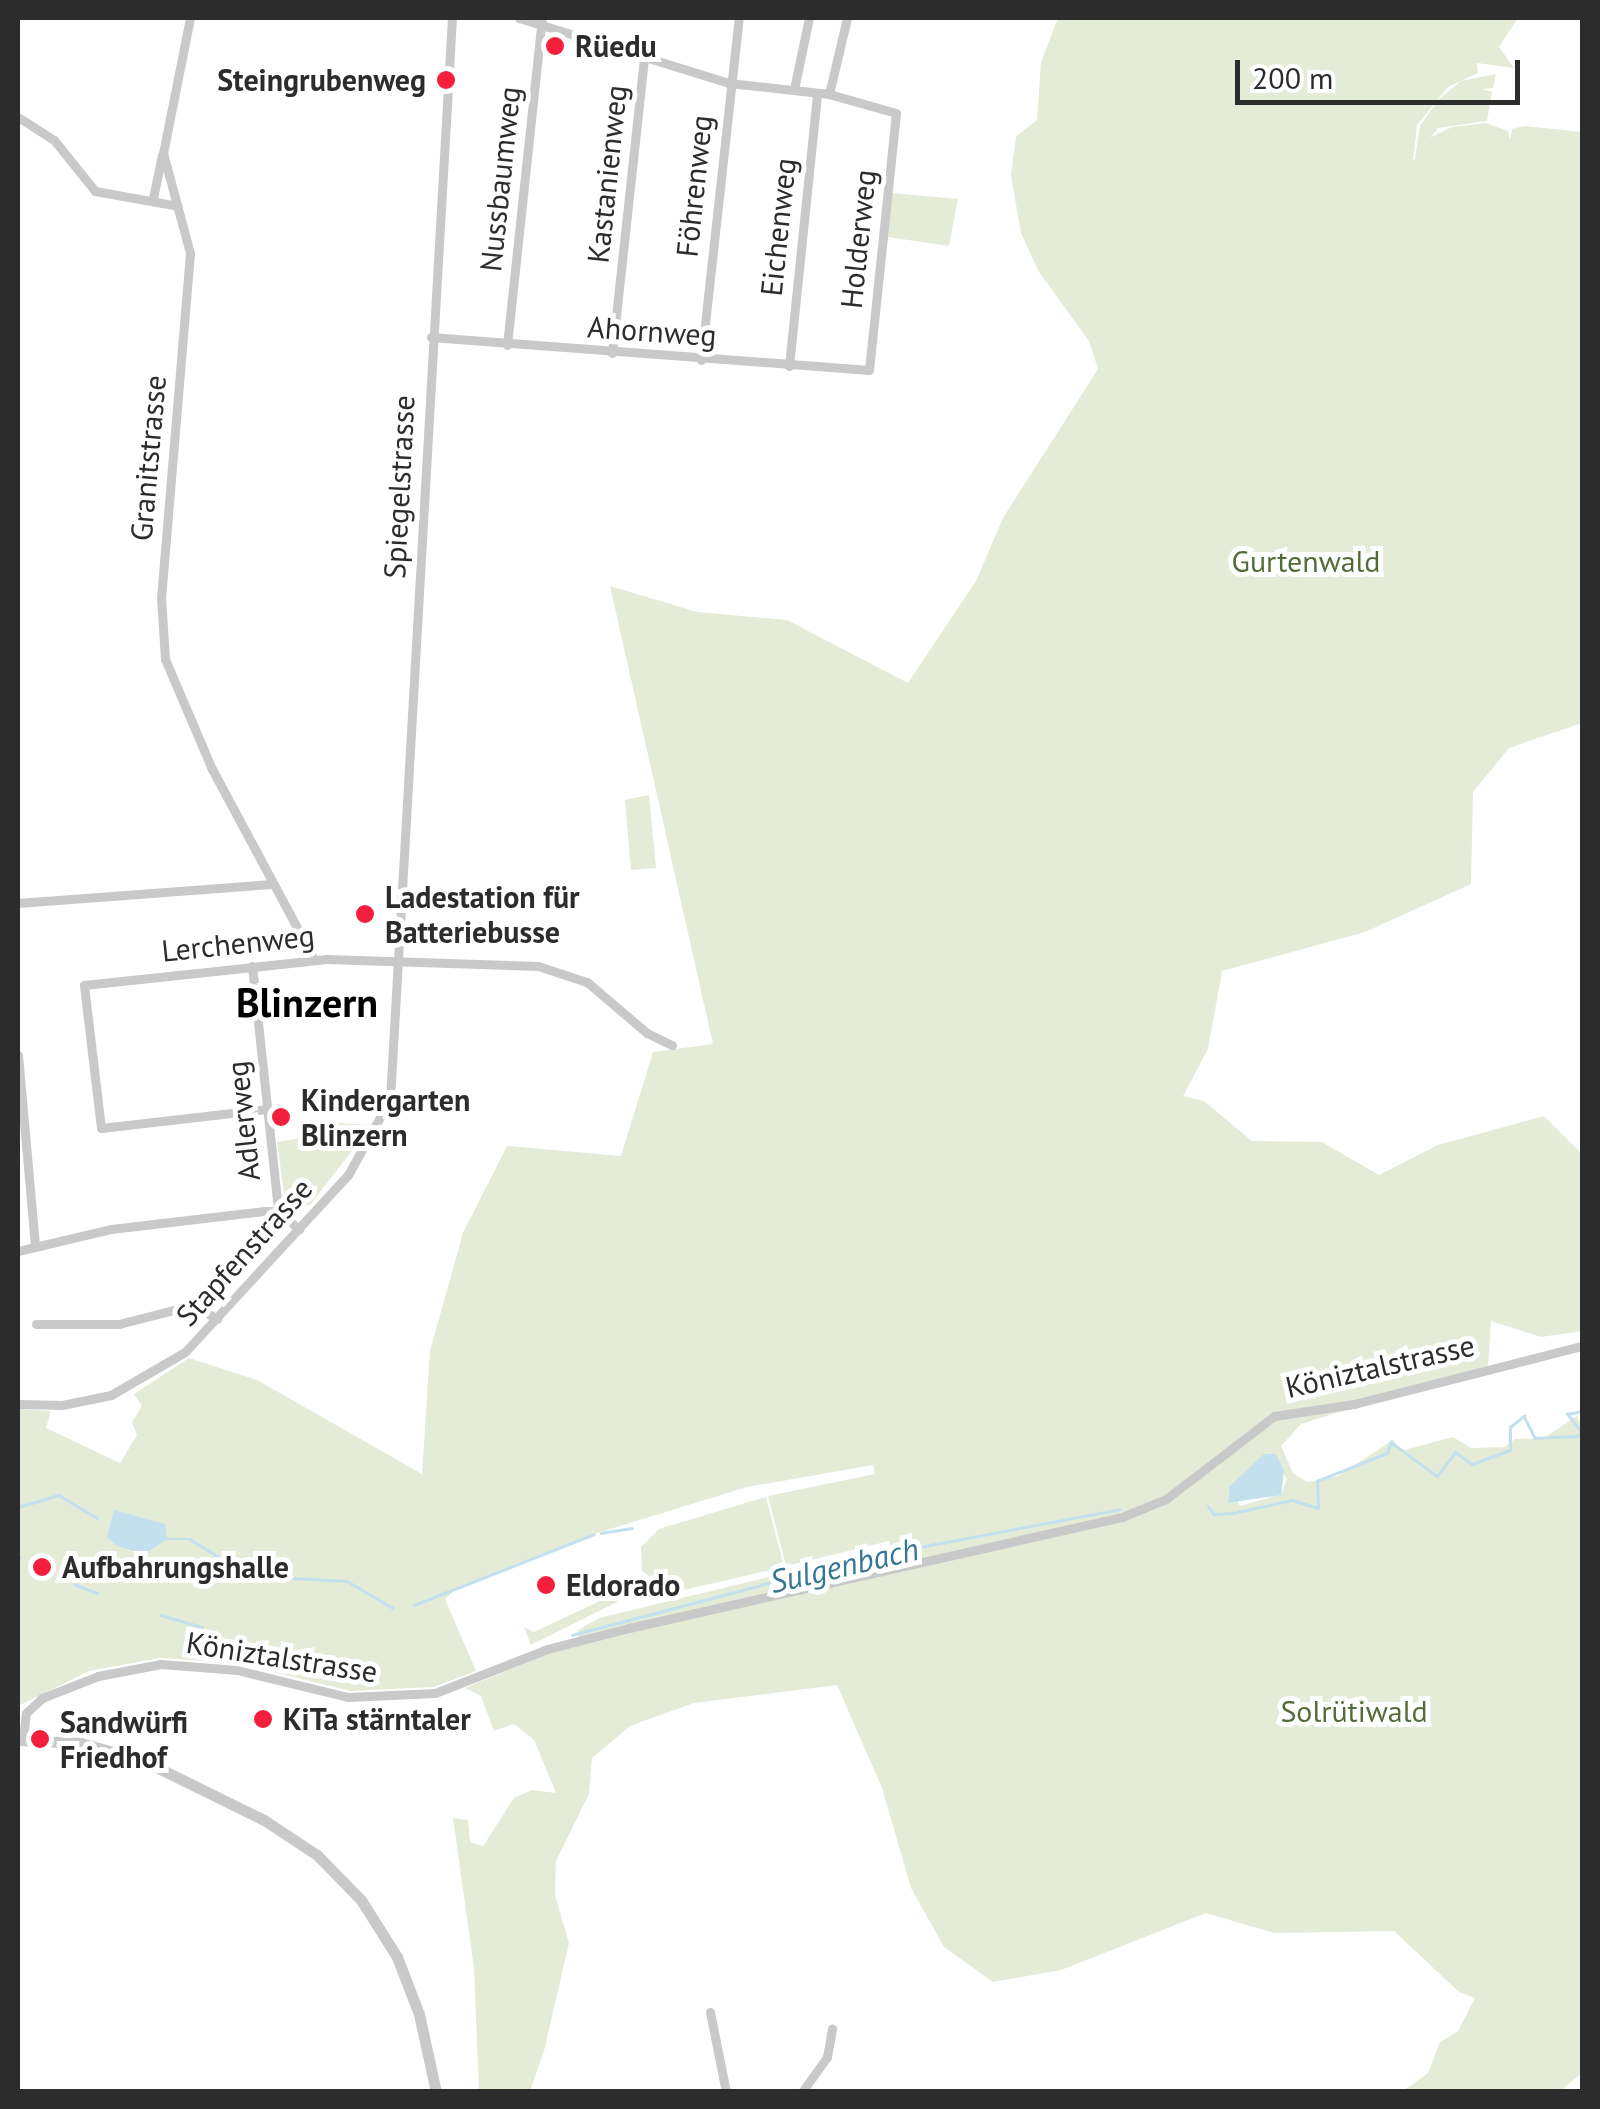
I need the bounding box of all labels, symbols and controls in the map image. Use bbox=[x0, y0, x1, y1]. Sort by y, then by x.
place label: Rüedu bbox=[575, 28, 657, 64]
marker: Rüedu bbox=[544, 35, 566, 57]
scale bar bbox=[1240, 40, 1525, 102]
text: 200 m bbox=[1252, 58, 1333, 97]
place label: Steingrubenweg bbox=[217, 62, 426, 98]
marker: Steingrubenweg bbox=[435, 69, 457, 91]
street label: Kastanienweg bbox=[580, 83, 634, 265]
street label: Nussbaumweg bbox=[472, 85, 528, 273]
street label: Föhrenweg bbox=[669, 113, 719, 259]
street label: Eichenweg bbox=[753, 156, 803, 298]
street label: Holderweg bbox=[833, 168, 883, 310]
street label: Ahornweg bbox=[586, 309, 718, 353]
street label: Granitstrasse bbox=[123, 374, 173, 542]
street label: Spiegelstrasse bbox=[376, 394, 422, 580]
park label: Gurtenwald bbox=[1232, 543, 1380, 579]
place label: Ladestation für Batteriebusse bbox=[385, 879, 580, 950]
marker: Ladestation für Batteriebusse bbox=[354, 903, 376, 925]
street label: Lerchenweg bbox=[160, 917, 316, 969]
district label: Blinzern bbox=[236, 978, 378, 1026]
street label: Adlerweg bbox=[219, 1059, 267, 1183]
place label: Kindergarten Blinzern bbox=[301, 1082, 470, 1152]
marker: Kindergarten Blinzern bbox=[270, 1106, 292, 1128]
street label: Stapfenstrasse bbox=[168, 1171, 320, 1333]
street label: Köniztalstrasse bbox=[1282, 1327, 1478, 1405]
water label: Sulgenbach bbox=[766, 1529, 922, 1601]
place label: Aufbahrungshalle bbox=[62, 1549, 289, 1585]
marker: Aufbahrungshalle bbox=[31, 1556, 53, 1578]
place label: Eldorado bbox=[566, 1567, 680, 1603]
marker: Eldorado bbox=[535, 1574, 557, 1596]
street label: Köniztalstrasse bbox=[184, 1624, 380, 1690]
park label: Solrütiwald bbox=[1280, 1693, 1428, 1729]
place label: KiTa stärntaler bbox=[283, 1701, 471, 1737]
place label: Sandwürfi Friedhof bbox=[60, 1704, 188, 1774]
marker: KiTa stärntaler bbox=[252, 1708, 274, 1730]
marker: Sandwürfi Friedhof bbox=[29, 1728, 51, 1750]

